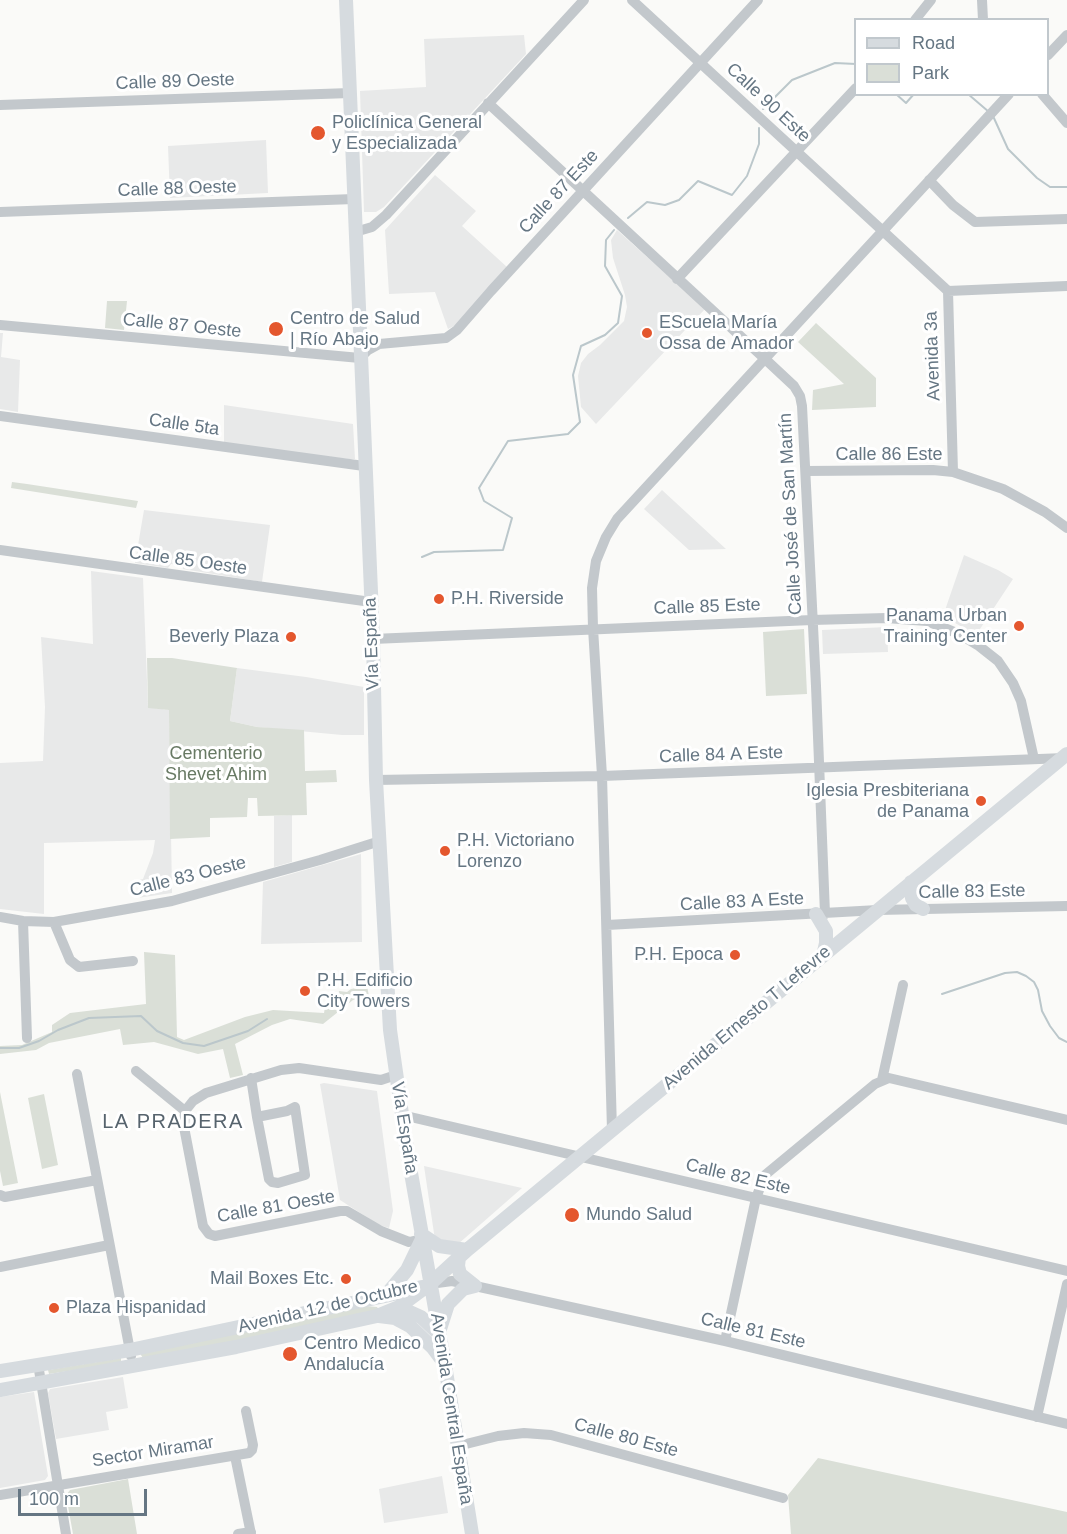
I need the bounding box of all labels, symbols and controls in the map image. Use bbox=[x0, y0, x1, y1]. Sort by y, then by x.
legend bbox=[854, 18, 1049, 96]
text: Road bbox=[912, 33, 955, 53]
street label: Calle 90 Este bbox=[721, 59, 815, 147]
text: Park bbox=[912, 63, 949, 83]
street label: Calle 89 Oeste bbox=[115, 69, 235, 95]
place label: Policlínica General y Especializada bbox=[332, 112, 482, 154]
marker: Policlínica General y Especializada bbox=[309, 124, 327, 142]
street label: Calle 87 Este bbox=[515, 145, 603, 239]
street label: Calle 88 Oeste bbox=[117, 176, 237, 202]
place label: Centro de Salud | Río Abajo bbox=[290, 308, 420, 350]
street label: Calle 87 Oeste bbox=[122, 309, 242, 343]
street label: Avenida 3a bbox=[921, 311, 945, 401]
place label: EScuela María Ossa de Amador bbox=[659, 312, 794, 354]
marker: Centro de Salud | Río Abajo bbox=[267, 320, 285, 338]
marker: EScuela María Ossa de Amador bbox=[640, 326, 654, 340]
street label: Calle 5ta bbox=[147, 409, 221, 441]
street label: Calle José de San Martín bbox=[775, 413, 807, 615]
street label: Calle 86 Este bbox=[835, 444, 943, 466]
street label: Calle 85 Oeste bbox=[128, 542, 248, 580]
place label: P.H. Riverside bbox=[451, 588, 564, 610]
marker: P.H. Riverside bbox=[432, 592, 446, 606]
street label: Calle 85 Este bbox=[653, 594, 761, 620]
street label: Vía España bbox=[360, 597, 384, 691]
place label: Panama Urban Training Center bbox=[884, 605, 1007, 648]
marker: Panama Urban Training Center bbox=[1012, 619, 1026, 633]
place label: Beverly Plaza bbox=[169, 626, 279, 648]
marker: Beverly Plaza bbox=[284, 630, 298, 644]
street label: Calle 84 A Este bbox=[659, 742, 783, 768]
park label: Cementerio Shevet Ahim bbox=[165, 743, 267, 786]
place label: Iglesia Presbiteriana de Panama bbox=[806, 780, 969, 822]
marker: Iglesia Presbiteriana de Panama bbox=[974, 794, 988, 808]
place label: P.H. Victoriano Lorenzo bbox=[457, 830, 574, 872]
marker: P.H. Victoriano Lorenzo bbox=[438, 844, 452, 858]
street label: Calle 83 Oeste bbox=[128, 852, 248, 902]
street label: Calle 83 Este bbox=[918, 880, 1026, 904]
street label: Calle 83 A Este bbox=[679, 888, 805, 916]
street label: Avenida Ernesto T Lefevre bbox=[659, 941, 835, 1095]
place label: P.H. Epoca bbox=[634, 944, 723, 966]
marker: P.H. Epoca bbox=[728, 948, 742, 962]
place label: P.H. Edificio City Towers bbox=[317, 970, 413, 1012]
marker: P.H. Edificio City Towers bbox=[298, 984, 312, 998]
street label: Vía España bbox=[386, 1080, 422, 1176]
district label: LA PRADERA bbox=[102, 1110, 244, 1134]
street label: Calle 82 Este bbox=[683, 1154, 793, 1200]
street label: Calle 81 Oeste bbox=[215, 1186, 337, 1228]
place label: Mundo Salud bbox=[586, 1204, 692, 1226]
marker: Mundo Salud bbox=[563, 1206, 581, 1224]
place label: Mail Boxes Etc. bbox=[210, 1268, 334, 1290]
marker: Mail Boxes Etc. bbox=[339, 1272, 353, 1286]
street label: Avenida 12 de Octubre bbox=[236, 1276, 420, 1338]
place label: Plaza Hispanidad bbox=[66, 1297, 206, 1319]
marker: Plaza Hispanidad bbox=[47, 1301, 61, 1315]
street label: Calle 81 Este bbox=[698, 1308, 808, 1354]
street label: Avenida Central España bbox=[425, 1312, 477, 1506]
place label: Centro Medico Andalucía bbox=[304, 1333, 421, 1376]
marker: Centro Medico Andalucía bbox=[281, 1345, 299, 1363]
street label: Calle 80 Este bbox=[571, 1414, 681, 1462]
street label: Sector Miramar bbox=[91, 1432, 215, 1472]
scale bar bbox=[21, 1477, 150, 1515]
text: 100 m bbox=[29, 1489, 79, 1509]

